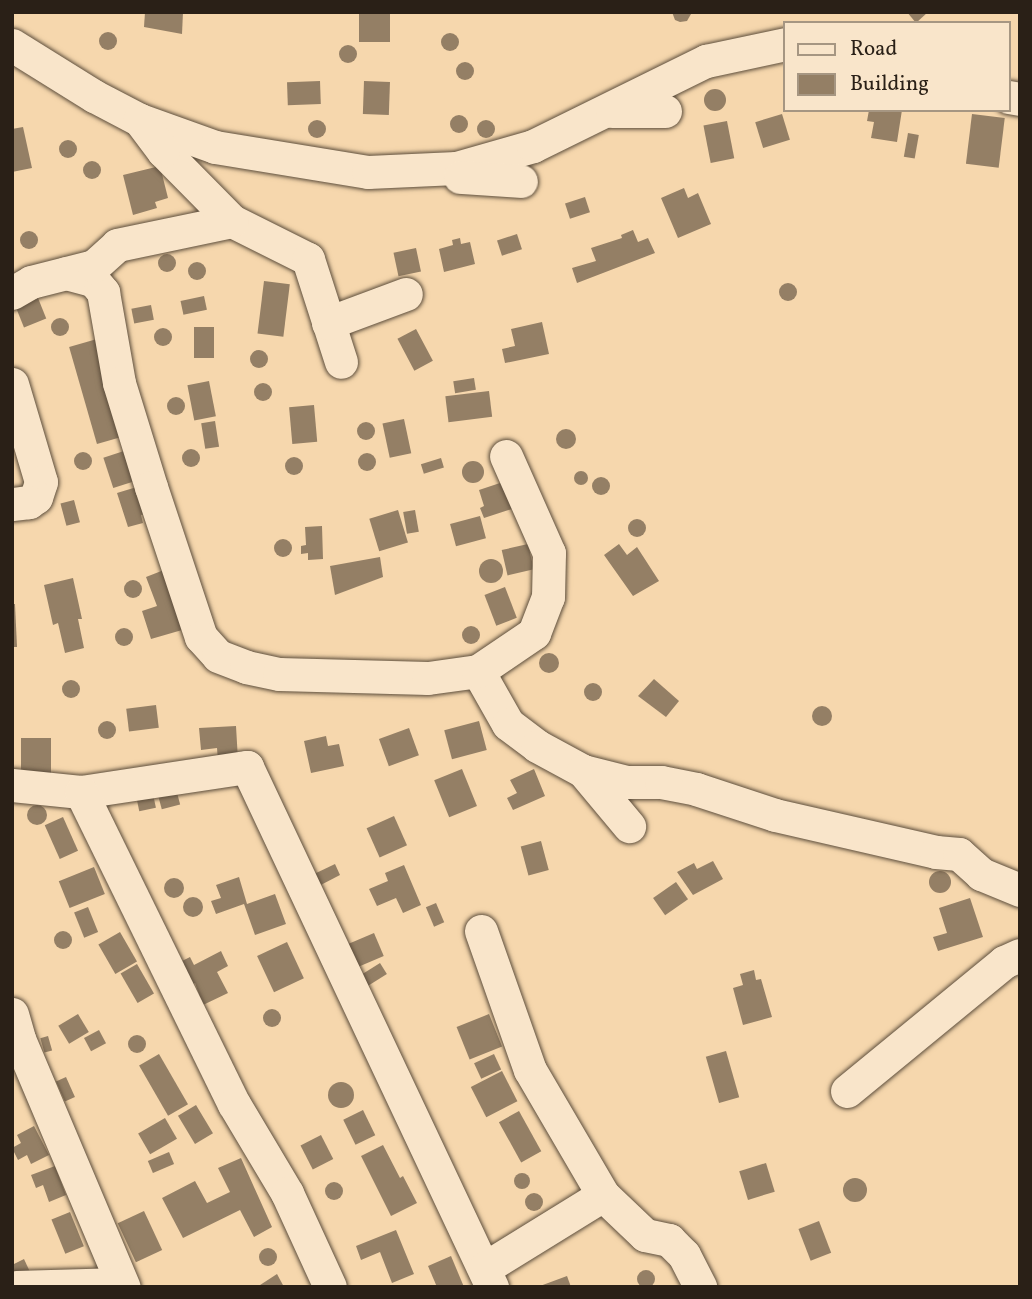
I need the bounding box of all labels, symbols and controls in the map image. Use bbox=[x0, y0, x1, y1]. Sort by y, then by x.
legend bbox=[783, 21, 1011, 112]
text: Road bbox=[850, 35, 897, 64]
text: Building bbox=[850, 70, 929, 99]

